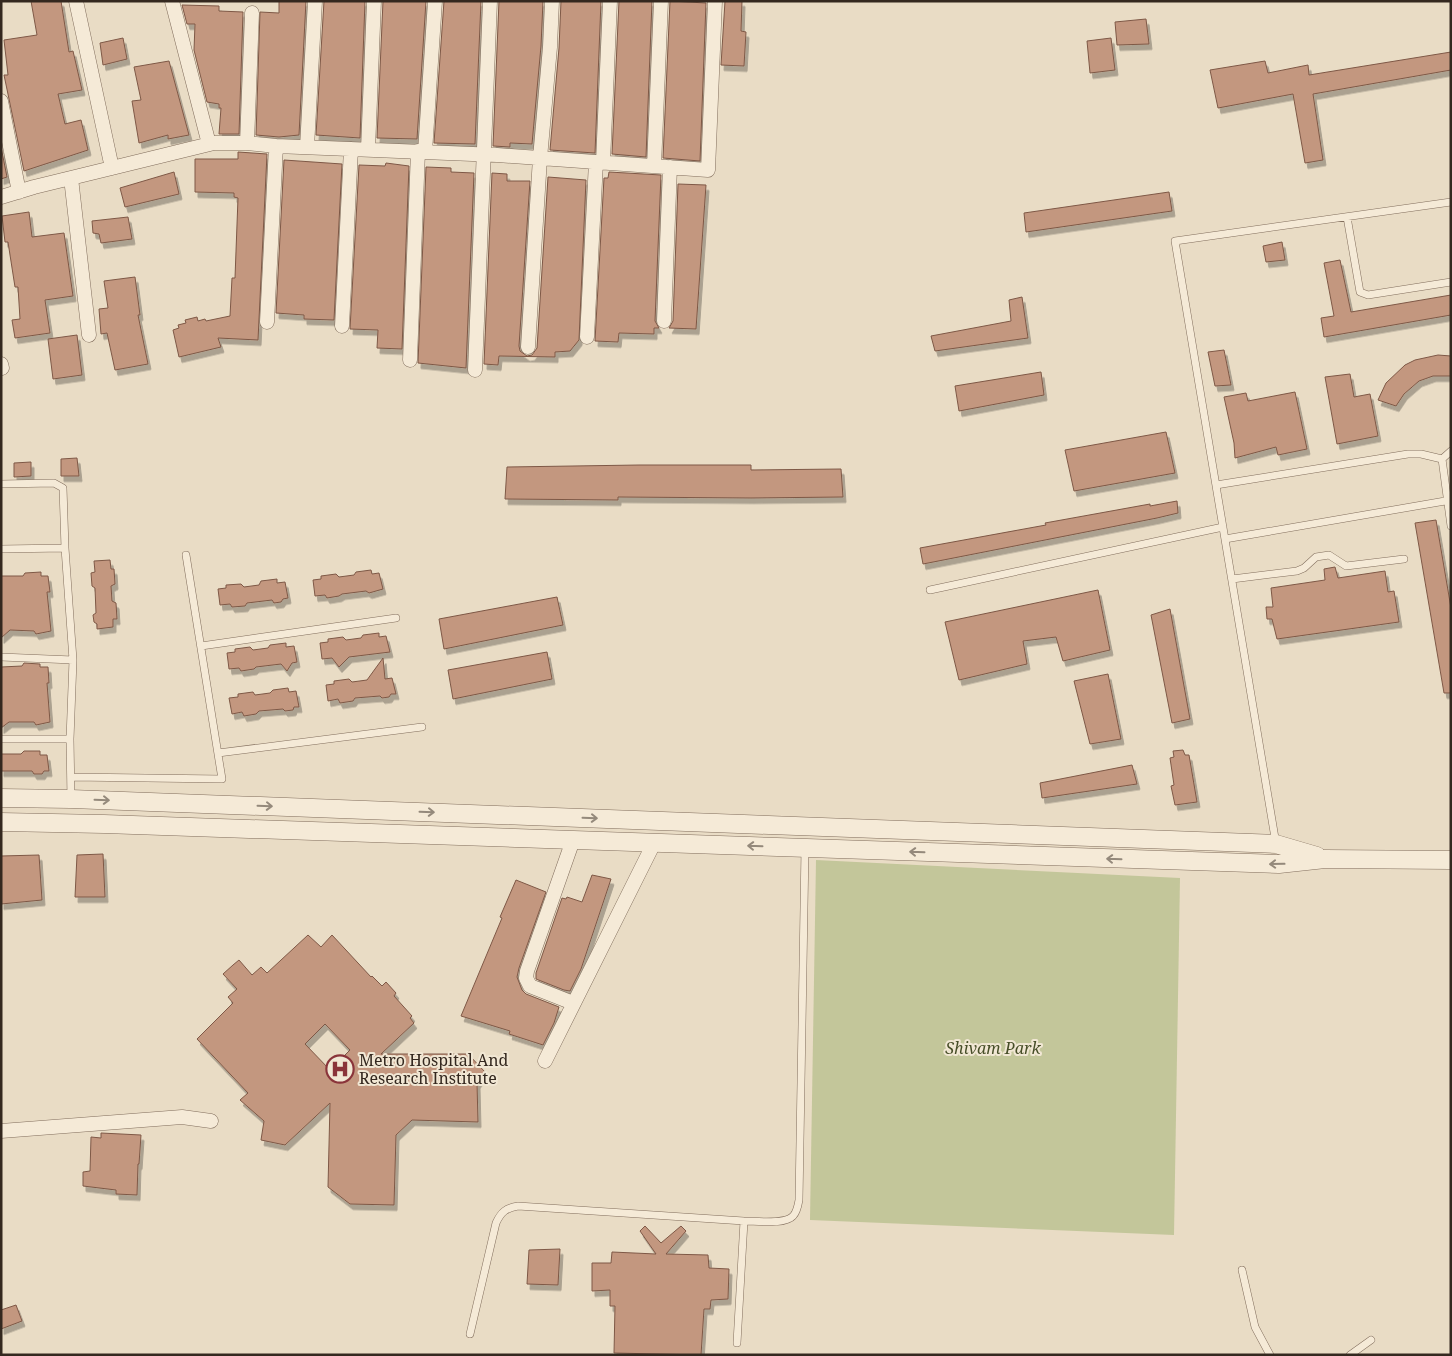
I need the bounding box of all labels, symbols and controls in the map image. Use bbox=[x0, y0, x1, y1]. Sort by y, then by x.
one-way arrow bbox=[94, 795, 110, 805]
one-way arrow bbox=[257, 802, 273, 811]
one-way arrow bbox=[419, 808, 435, 817]
one-way arrow bbox=[581, 814, 597, 823]
one-way arrow bbox=[747, 841, 763, 851]
one-way arrow bbox=[909, 847, 926, 857]
one-way arrow bbox=[1107, 854, 1123, 863]
one-way arrow bbox=[1269, 859, 1285, 869]
park label: Shivam Park bbox=[945, 1037, 1042, 1059]
place label: Metro Hospital And Research Institute bbox=[359, 1049, 509, 1089]
hospital icon: Metro Hospital And Research Institute bbox=[325, 1054, 355, 1084]

